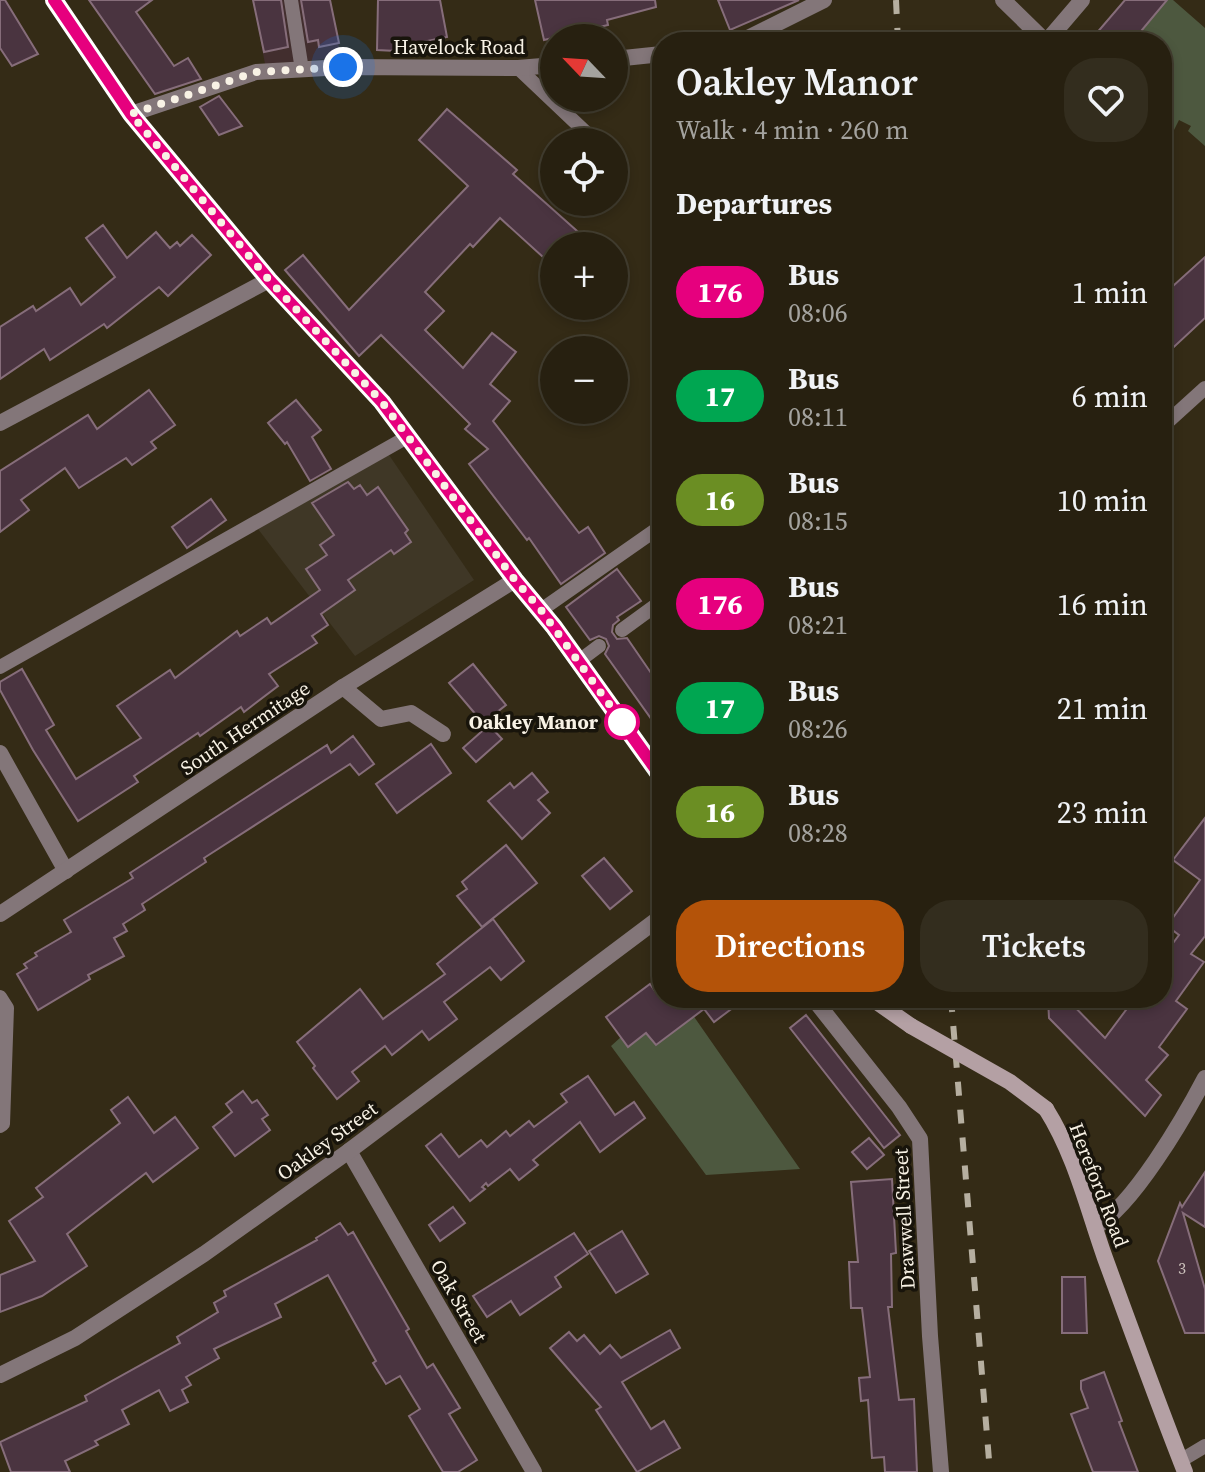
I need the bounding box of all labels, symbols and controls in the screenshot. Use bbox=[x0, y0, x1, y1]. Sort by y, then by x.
north arrow bbox=[540, 24, 628, 112]
map controls bbox=[540, 24, 628, 424]
street label: Havelock Road bbox=[393, 33, 526, 61]
your location bbox=[323, 47, 363, 87]
text: Oakley Manor bbox=[676, 56, 918, 108]
button: heart bbox=[1064, 58, 1148, 142]
text: Walk · 4 min · 260 m bbox=[676, 112, 909, 148]
button: locate bbox=[540, 128, 628, 216]
text: Departures bbox=[676, 183, 832, 224]
button: + bbox=[540, 232, 628, 320]
text: Bus bbox=[788, 254, 839, 295]
text: 1 min bbox=[1072, 272, 1148, 313]
text: 176 bbox=[697, 273, 743, 311]
text: 08:06 bbox=[788, 295, 848, 331]
button: − bbox=[540, 336, 628, 424]
text: Bus bbox=[788, 358, 839, 399]
text: 6 min bbox=[1072, 376, 1148, 417]
text: 17 bbox=[705, 377, 735, 415]
text: 08:11 bbox=[788, 399, 848, 435]
text: Bus bbox=[788, 462, 839, 503]
text: 10 min bbox=[1057, 480, 1148, 521]
text: 16 bbox=[705, 481, 735, 519]
text: 08:15 bbox=[788, 503, 848, 539]
text: Bus bbox=[788, 566, 839, 607]
text: 16 min bbox=[1057, 584, 1148, 625]
text: 176 bbox=[697, 585, 743, 623]
text: 08:21 bbox=[788, 607, 848, 643]
text: Bus bbox=[788, 670, 839, 711]
street label: South Hermitage bbox=[175, 674, 315, 782]
text: 21 min bbox=[1057, 688, 1148, 729]
text: 17 bbox=[705, 689, 735, 727]
marker: Oakley Manor bbox=[605, 705, 639, 739]
place label: Oakley Manor bbox=[469, 708, 599, 736]
text: 08:26 bbox=[788, 711, 848, 747]
text: Bus bbox=[788, 774, 839, 815]
text: 23 min bbox=[1057, 792, 1148, 833]
text: 16 bbox=[705, 793, 735, 831]
text: 08:28 bbox=[788, 815, 848, 851]
button: Directions bbox=[676, 900, 904, 992]
button: Tickets bbox=[920, 900, 1148, 992]
street label: Oakley Street bbox=[271, 1095, 383, 1187]
street label: Hereford Road bbox=[1062, 1119, 1136, 1252]
street label: Drawwell Street bbox=[886, 1147, 922, 1290]
street label: Oak Street bbox=[424, 1254, 494, 1348]
house number: 3 bbox=[1178, 1257, 1186, 1279]

